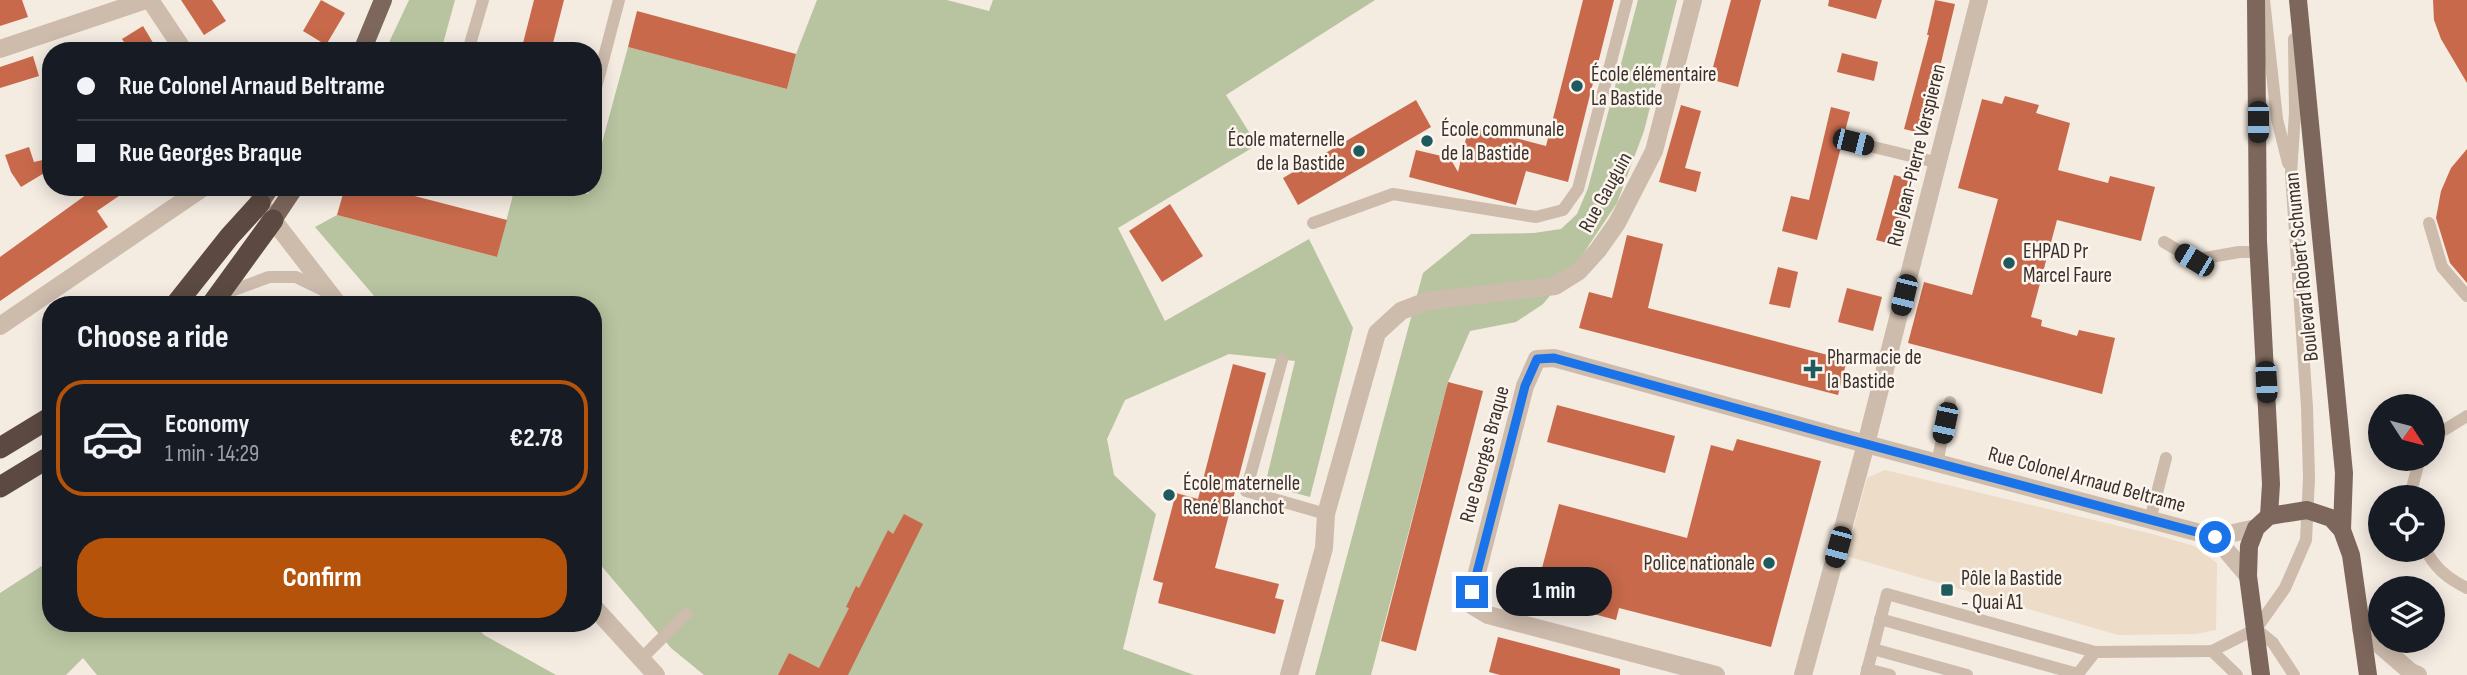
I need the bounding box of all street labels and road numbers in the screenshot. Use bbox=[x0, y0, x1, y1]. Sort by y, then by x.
street label: Rue Jean-Pierre Verspieren bbox=[1882, 61, 1951, 249]
street label: Rue Gauguin bbox=[1573, 148, 1638, 237]
street label: Boulevard Robert Schuman bbox=[2279, 171, 2324, 363]
street label: Rue Georges Braque bbox=[1454, 383, 1515, 525]
street label: Rue Colonel Arnaud Beltrame bbox=[1985, 441, 2188, 518]

